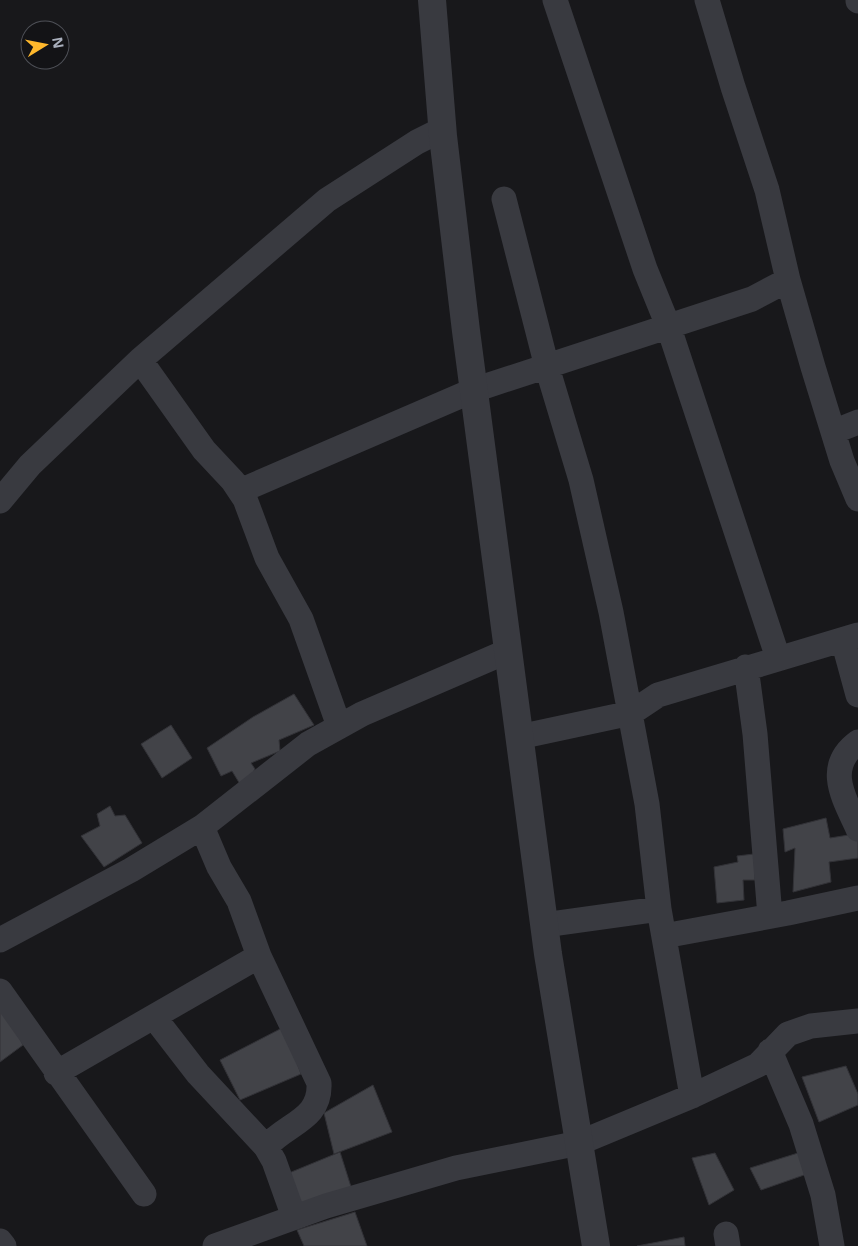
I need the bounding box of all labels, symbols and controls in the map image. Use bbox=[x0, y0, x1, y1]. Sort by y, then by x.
north arrow bbox=[20, 20, 70, 70]
text: N bbox=[48, 35, 69, 50]

